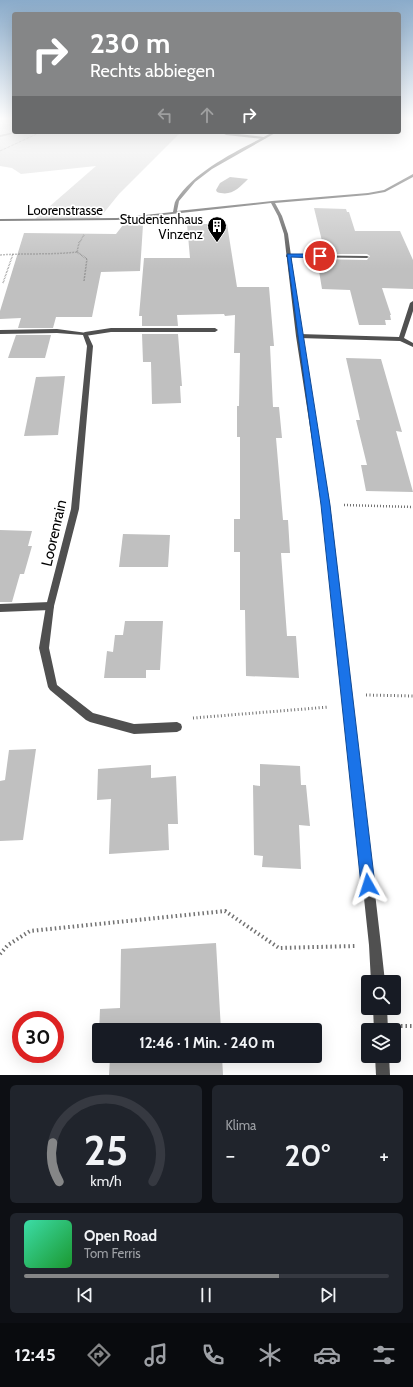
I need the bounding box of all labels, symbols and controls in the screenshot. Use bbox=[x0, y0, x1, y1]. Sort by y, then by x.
text: 230 m bbox=[90, 26, 170, 60]
icon: right bbox=[24, 28, 76, 80]
text: Rechts abbiegen bbox=[90, 60, 215, 82]
icon: left bbox=[154, 104, 176, 126]
icon: ahead bbox=[196, 104, 218, 126]
icon: right bbox=[238, 104, 260, 126]
street label: Loorenstrasse bbox=[27, 202, 103, 218]
place label: Studentenhaus Vinzenz bbox=[120, 211, 204, 242]
building icon: Studentenhaus Vinzenz bbox=[206, 215, 228, 243]
pin bbox=[303, 239, 337, 273]
icon: arrive bbox=[309, 245, 331, 267]
street label: Loorenrain bbox=[38, 498, 70, 568]
position arrow bbox=[347, 864, 389, 906]
map controls bbox=[361, 975, 401, 1063]
button: search bbox=[361, 975, 401, 1015]
speed limit sign: 30 bbox=[12, 1011, 64, 1063]
button: layers bbox=[361, 1023, 401, 1063]
text: 12:46 · 1 Min. · 240 m bbox=[139, 1034, 275, 1052]
text: Klima bbox=[226, 1117, 256, 1133]
text: 25 bbox=[84, 1125, 128, 1175]
text: 20° bbox=[284, 1137, 330, 1174]
text: − bbox=[226, 1142, 235, 1169]
text: + bbox=[379, 1142, 389, 1169]
text: km/h bbox=[90, 1172, 121, 1190]
text: Open Road bbox=[84, 1227, 157, 1245]
text: Tom Ferris bbox=[84, 1245, 141, 1261]
icon: previous bbox=[74, 1284, 96, 1306]
icon: pause bbox=[195, 1284, 217, 1306]
icon: next bbox=[317, 1284, 339, 1306]
icon: directions bbox=[85, 1341, 113, 1369]
icon: music bbox=[142, 1341, 170, 1369]
icon: phone bbox=[199, 1341, 227, 1369]
icon: climate bbox=[256, 1341, 284, 1369]
icon: car bbox=[313, 1341, 341, 1369]
icon: filters bbox=[370, 1341, 398, 1369]
text: 12:45 bbox=[15, 1344, 56, 1366]

